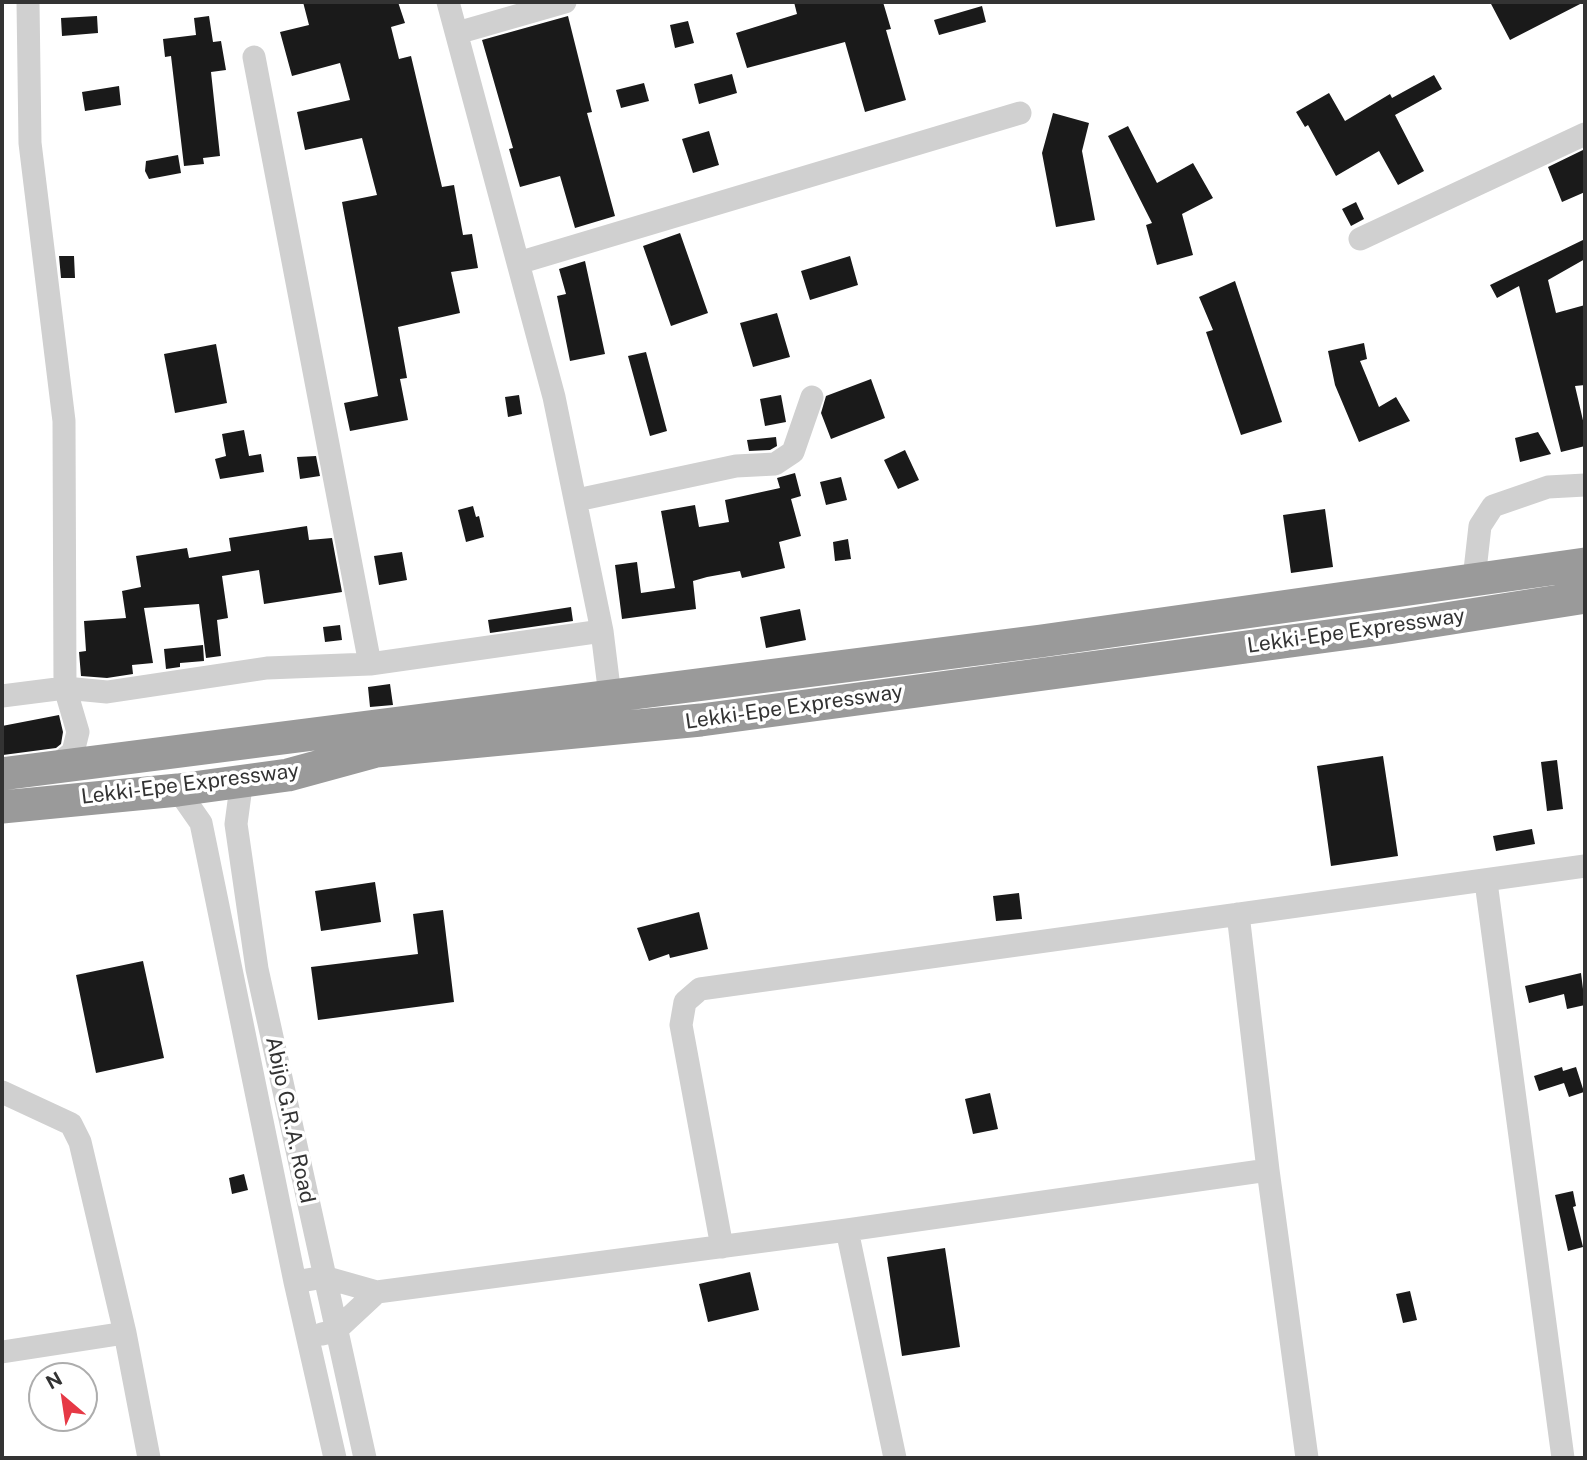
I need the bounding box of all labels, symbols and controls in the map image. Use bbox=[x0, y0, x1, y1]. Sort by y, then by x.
street label: Lekki-Epe Expressway bbox=[1246, 603, 1466, 659]
street label: Lekki-Epe Expressway bbox=[684, 679, 904, 735]
street label: Lekki-Epe Expressway bbox=[80, 758, 300, 810]
street label: Abijo G.R.A. Road bbox=[260, 1035, 320, 1205]
north arrow bbox=[28, 1362, 98, 1432]
text: N bbox=[42, 1367, 66, 1394]

